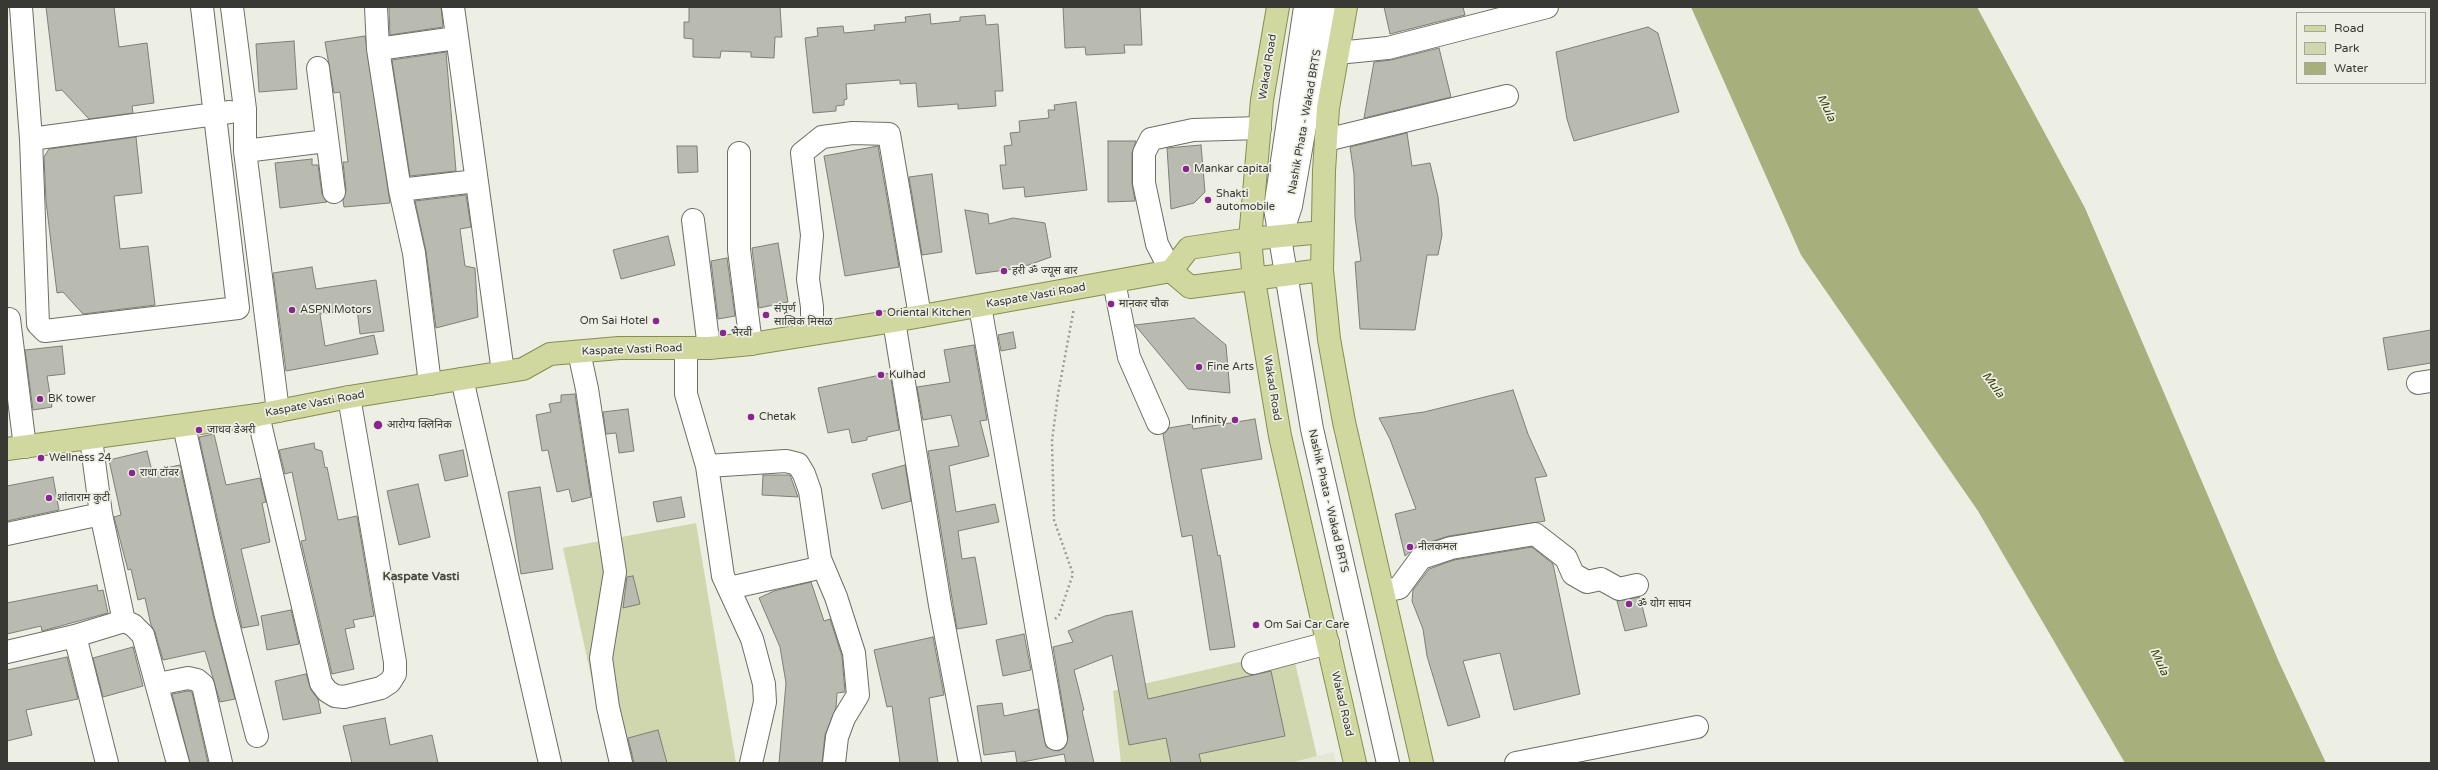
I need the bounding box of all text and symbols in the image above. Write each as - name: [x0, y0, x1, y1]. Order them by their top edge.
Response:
- legend: [2296, 12, 2426, 84]
- text: Road: [2334, 21, 2364, 35]
- street label: Wakad Road: [1256, 33, 1280, 101]
- text: Park: [2334, 41, 2360, 55]
- street label: Nashik Phata - Wakad BRTS: [1286, 49, 1324, 195]
- text: Water: [2334, 61, 2368, 75]
- water label: Mula: [1813, 92, 1839, 124]
- place label: Mankar capital: [1194, 162, 1271, 176]
- marker: Mankar capital: [1181, 164, 1191, 174]
- place label: Shakti automobile: [1216, 187, 1275, 213]
- marker: Shakti automobile: [1203, 195, 1213, 205]
- place label: हरी ॐ ज्यूस बार: [1012, 264, 1078, 278]
- marker: हरी ॐ ज्यूस बार: [999, 266, 1009, 276]
- street label: Kaspate Vasti Road: [985, 281, 1087, 311]
- place label: मानकर चौक: [1119, 297, 1169, 311]
- marker: मानकर चौक: [1106, 299, 1116, 309]
- place label: संपूर्ण सात्विक मिसळ: [774, 302, 833, 328]
- place label: ASPN Motors: [300, 303, 371, 317]
- marker: ASPN Motors: [287, 305, 297, 315]
- place label: Oriental Kitchen: [887, 306, 971, 320]
- marker: Oriental Kitchen: [874, 308, 884, 318]
- marker: संपूर्ण सात्विक मिसळ: [761, 310, 771, 320]
- place label: Om Sai Hotel: [580, 314, 648, 328]
- marker: Om Sai Hotel: [651, 316, 661, 326]
- place label: भैरवी: [731, 326, 752, 340]
- marker: भैरवी: [718, 328, 728, 338]
- street label: Kaspate Vasti Road: [581, 342, 683, 358]
- street label: Wakad Road: [1260, 354, 1284, 422]
- place label: Fine Arts: [1207, 360, 1254, 374]
- marker: Fine Arts: [1194, 362, 1204, 372]
- place label: Kulhad: [889, 368, 926, 382]
- water label: Mula: [1979, 369, 2007, 401]
- marker: Kulhad: [876, 370, 886, 380]
- street label: Kaspate Vasti Road: [264, 388, 366, 420]
- place label: BK tower: [48, 392, 96, 406]
- marker: BK tower: [35, 394, 45, 404]
- place label: Chetak: [759, 410, 796, 424]
- marker: Chetak: [746, 412, 756, 422]
- place label: Infinity: [1191, 413, 1227, 427]
- marker: Infinity: [1230, 415, 1240, 425]
- place label: आरोग्य क्लिनिक: [387, 418, 452, 432]
- marker: आरोग्य क्लिनिक: [372, 419, 384, 431]
- place label: जाधव डेअरी: [207, 423, 255, 437]
- marker: जाधव डेअरी: [194, 425, 204, 435]
- street label: Nashik Phata - Wakad BRTS: [1305, 428, 1351, 574]
- place label: Wellness 24: [49, 451, 111, 465]
- marker: Wellness 24: [36, 453, 46, 463]
- place label: राधा टॉवर: [140, 466, 179, 480]
- marker: राधा टॉवर: [127, 468, 137, 478]
- place label: शांताराम कुटी: [57, 491, 110, 505]
- marker: शांताराम कुटी: [44, 493, 54, 503]
- place label: नीलकमल: [1418, 540, 1457, 554]
- marker: नीलकमल: [1405, 542, 1415, 552]
- district label: Kaspate Vasti: [383, 570, 459, 584]
- place label: ॐ योग साघन: [1637, 597, 1691, 611]
- marker: ॐ योग साघन: [1624, 599, 1634, 609]
- place label: Om Sai Car Care: [1264, 618, 1349, 632]
- marker: Om Sai Car Care: [1251, 620, 1261, 630]
- water label: Mula: [2146, 646, 2172, 678]
- street label: Wakad Road: [1328, 670, 1356, 738]

